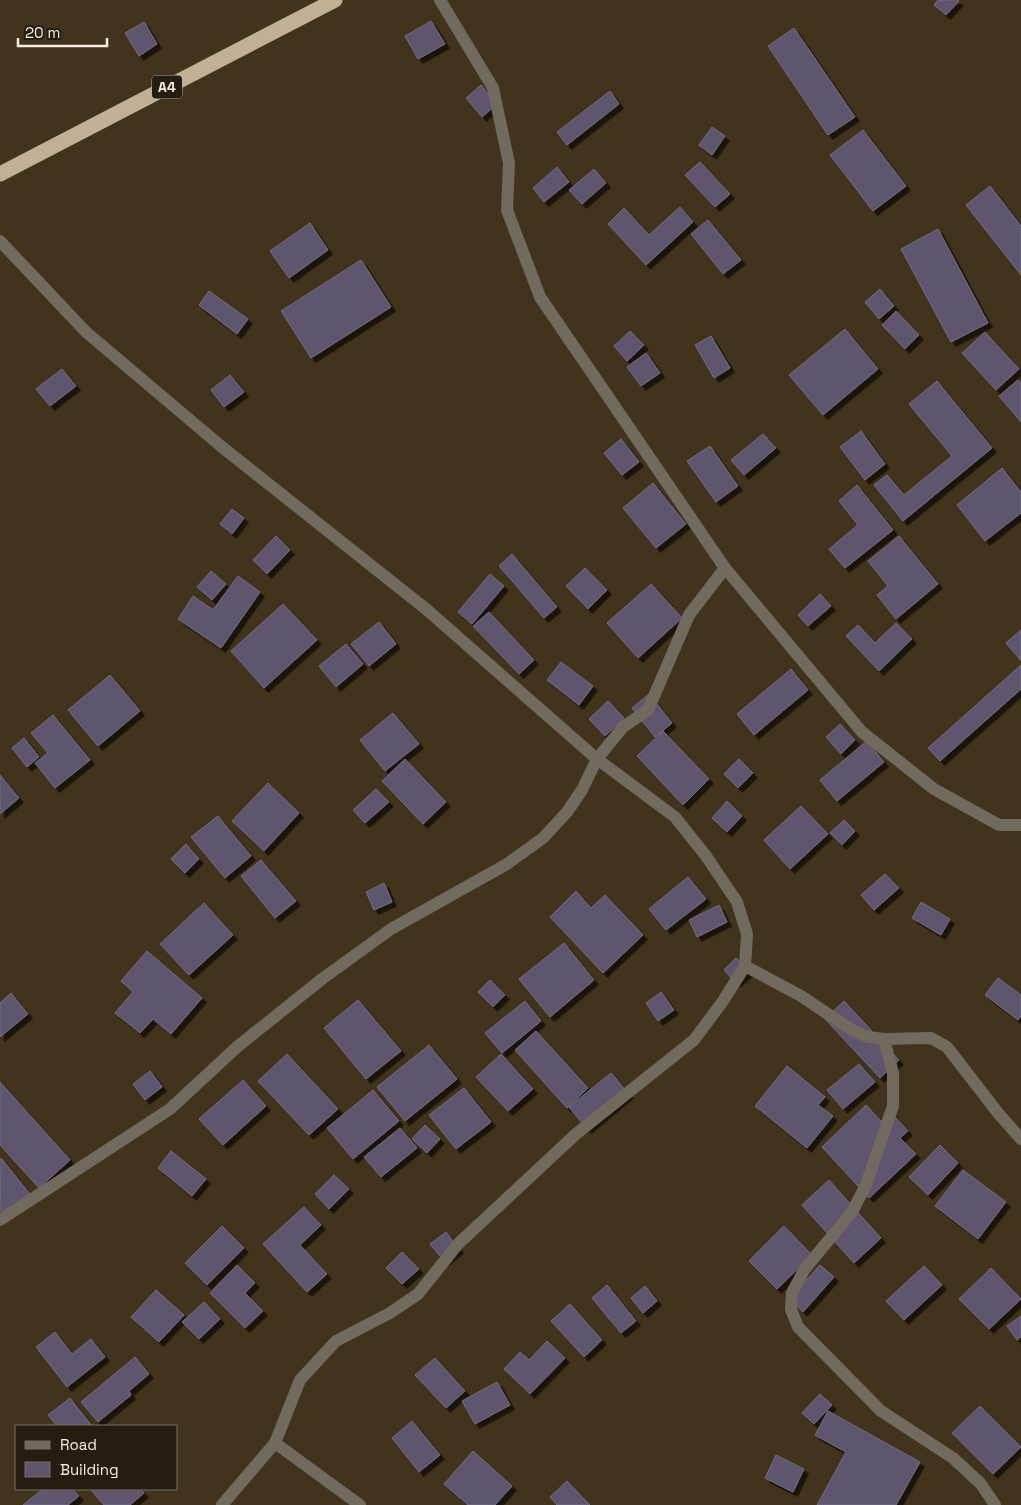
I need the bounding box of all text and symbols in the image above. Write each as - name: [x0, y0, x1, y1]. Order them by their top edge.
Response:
- scale bar: [18, 15, 106, 47]
- text: 20 m: [25, 23, 60, 42]
- road number: A4: [152, 75, 182, 98]
- legend: [15, 1425, 178, 1490]
- text: Road: [60, 1435, 97, 1454]
- text: Building: [60, 1460, 119, 1479]

